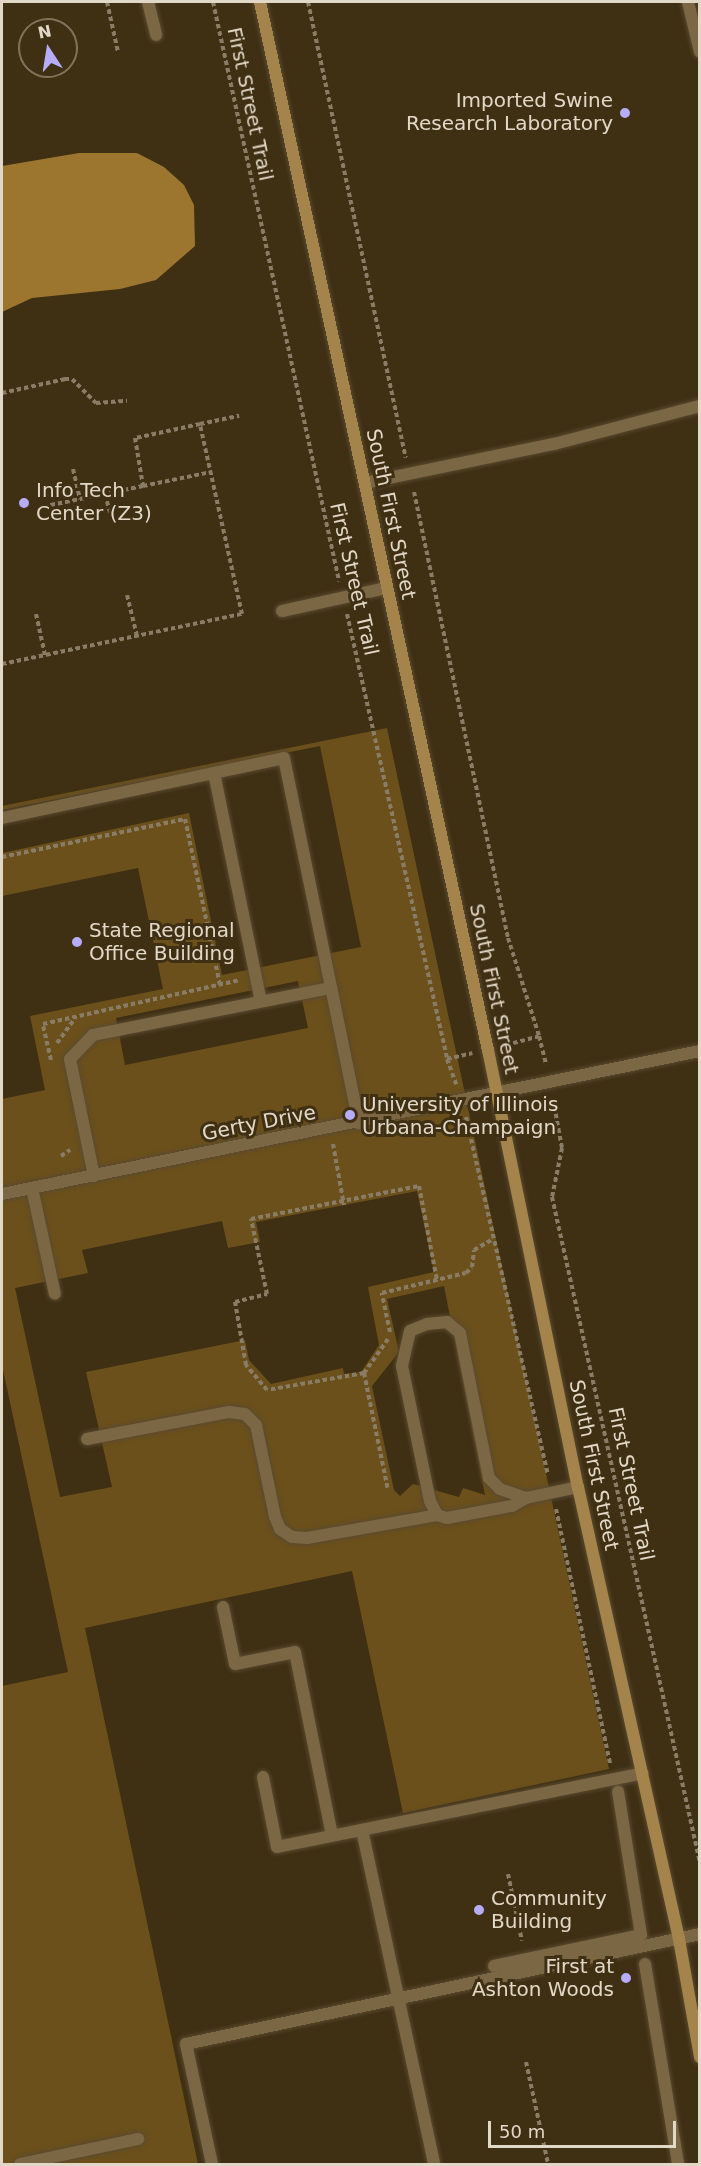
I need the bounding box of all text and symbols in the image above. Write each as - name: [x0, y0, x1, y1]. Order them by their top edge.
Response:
- north arrow: [18, 18, 78, 78]
- text: N: [36, 21, 53, 43]
- street label: First Street Trail: [222, 25, 278, 183]
- place label: Imported Swine Research Laboratory: [406, 89, 613, 136]
- marker: Imported Swine Research Laboratory: [618, 106, 632, 120]
- street label: South First Street: [361, 427, 421, 601]
- place label: Info Tech Center (Z3): [36, 479, 152, 526]
- marker: Info Tech Center (Z3): [17, 496, 31, 510]
- street label: First Street Trail: [325, 500, 383, 658]
- street label: South First Street: [464, 902, 524, 1076]
- place label: State Regional Office Building: [89, 918, 235, 965]
- marker: State Regional Office Building: [70, 935, 84, 949]
- place label: University of Illinois Urbana-Champaign: [362, 1092, 558, 1139]
- street label: Gerty Drive: [200, 1100, 318, 1146]
- marker: University of Illinois Urbana-Champaign: [343, 1108, 357, 1122]
- street label: South First Street: [564, 1378, 624, 1552]
- street label: First Street Trail: [603, 1405, 659, 1563]
- place label: Community Building: [491, 1886, 607, 1933]
- marker: Community Building: [472, 1903, 486, 1917]
- place label: First at Ashton Woods: [472, 1954, 614, 2001]
- marker: First at Ashton Woods: [619, 1971, 633, 1985]
- scale bar: [491, 2109, 678, 2147]
- text: 50 m: [499, 2121, 545, 2142]

